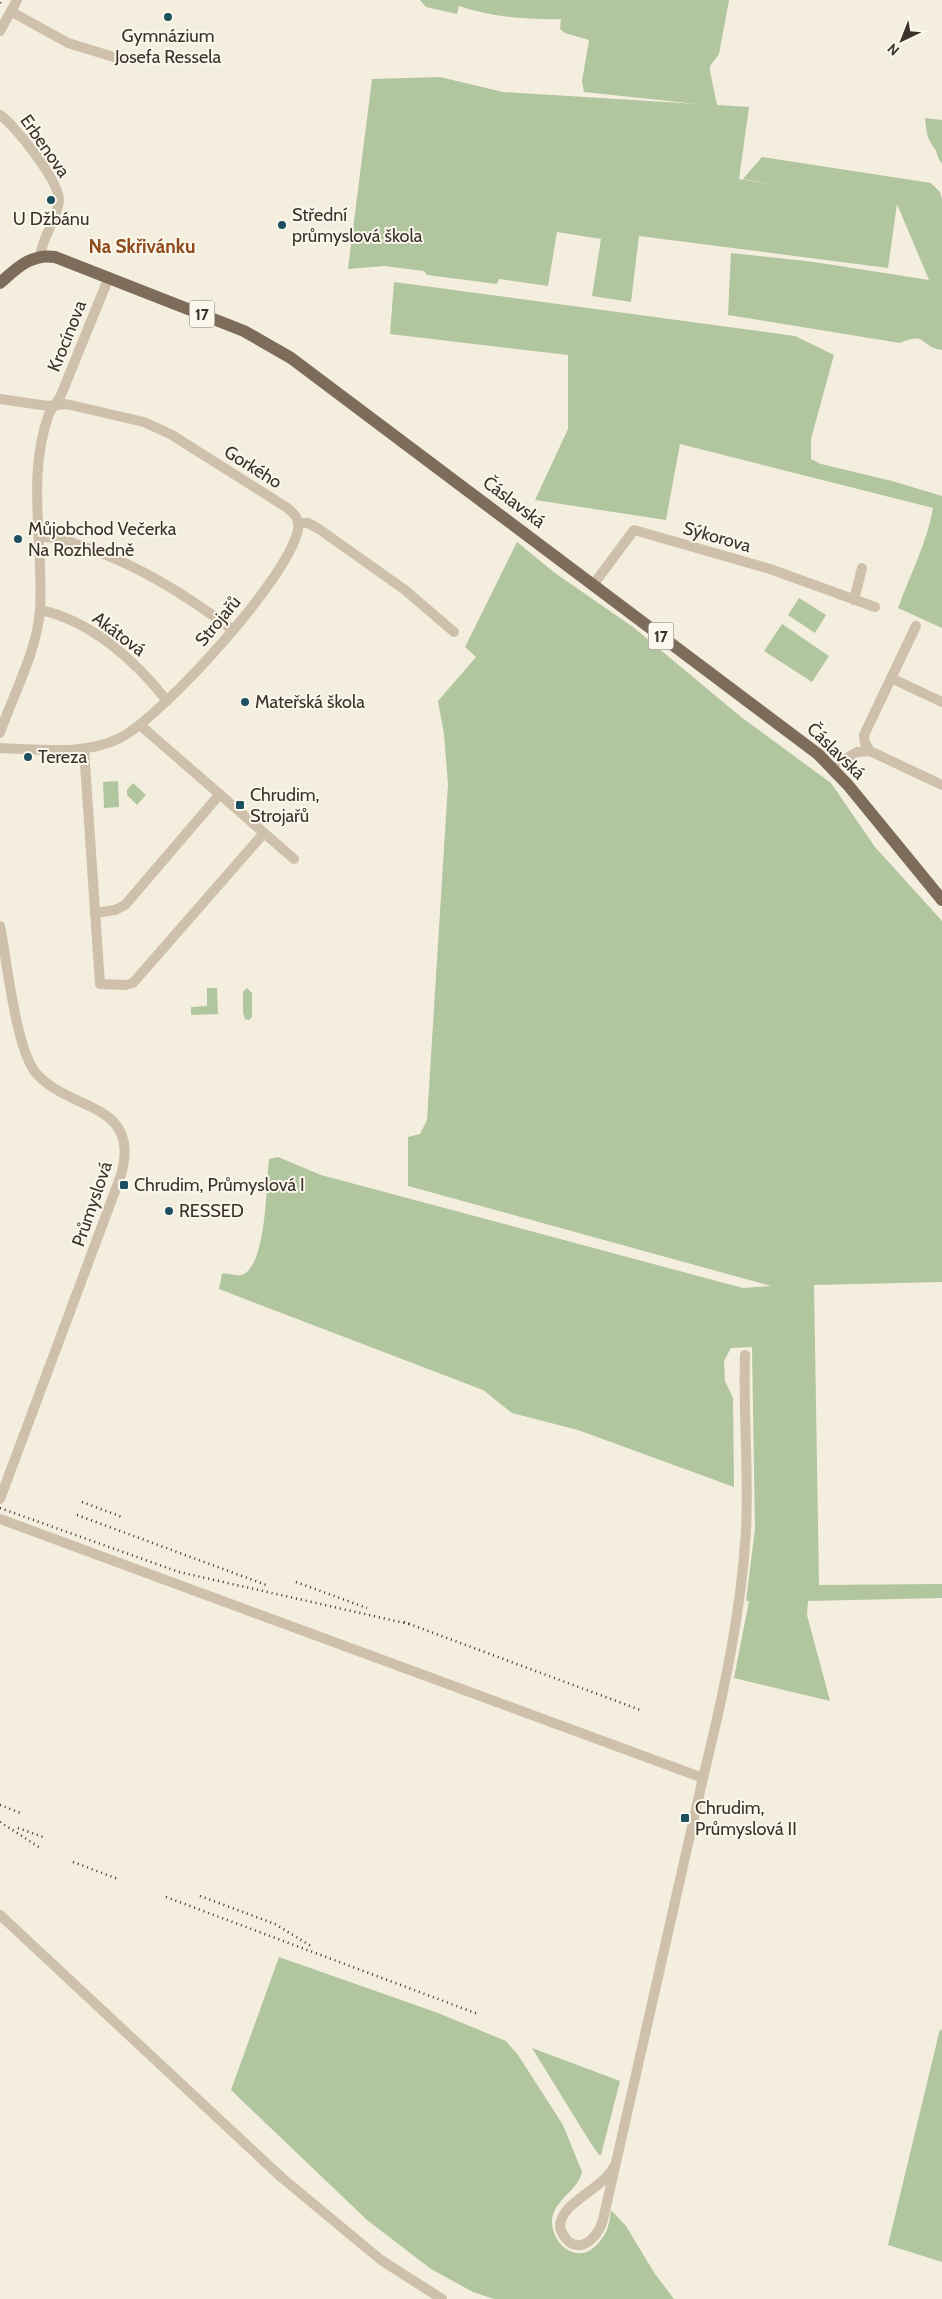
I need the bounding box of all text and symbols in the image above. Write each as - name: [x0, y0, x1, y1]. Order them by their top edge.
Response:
- marker: Gymnázium Josefa Ressela: [162, 11, 174, 23]
- north arrow: [877, 15, 927, 65]
- place label: Gymnázium Josefa Ressela: [114, 25, 221, 68]
- text: N: [883, 40, 903, 59]
- street label: Erbenova: [15, 110, 75, 182]
- marker: U Džbánu: [45, 194, 57, 206]
- place label: Střední průmyslová škola: [292, 204, 423, 247]
- place label: U Džbánu: [13, 208, 89, 230]
- marker: Střední průmyslová škola: [276, 219, 288, 231]
- district label: Na Skřivánku: [89, 235, 195, 258]
- street label: Krocínova: [43, 297, 91, 375]
- road number: 17: [190, 300, 214, 328]
- street label: Gorkého: [220, 441, 286, 493]
- street label: Čáslavská: [478, 471, 550, 533]
- street label: Sýkorova: [681, 517, 754, 557]
- place label: Můjobchod Večerka Na Rozhledně: [28, 518, 177, 561]
- marker: Můjobchod Večerka Na Rozhledně: [12, 533, 24, 545]
- street label: Strojařů: [191, 591, 245, 651]
- street label: Akátová: [88, 607, 150, 661]
- road number: 17: [648, 622, 674, 650]
- place label: Mateřská škola: [255, 691, 365, 713]
- marker: Mateřská škola: [239, 696, 251, 708]
- street label: Čáslavská: [802, 718, 870, 784]
- place label: Tereza: [38, 746, 88, 768]
- marker: Tereza: [22, 751, 34, 763]
- place label: Chrudim, Strojařů: [250, 784, 319, 827]
- marker: Chrudim, Strojařů: [234, 799, 246, 811]
- street label: Průmyslová: [67, 1158, 117, 1249]
- place label: Chrudim, Průmyslová I: [134, 1174, 305, 1196]
- marker: Chrudim, Průmyslová I: [118, 1179, 130, 1191]
- place label: RESSED: [179, 1200, 244, 1222]
- marker: RESSED: [163, 1205, 175, 1217]
- place label: Chrudim, Průmyslová II: [695, 1797, 797, 1840]
- marker: Chrudim, Průmyslová II: [679, 1812, 691, 1824]

